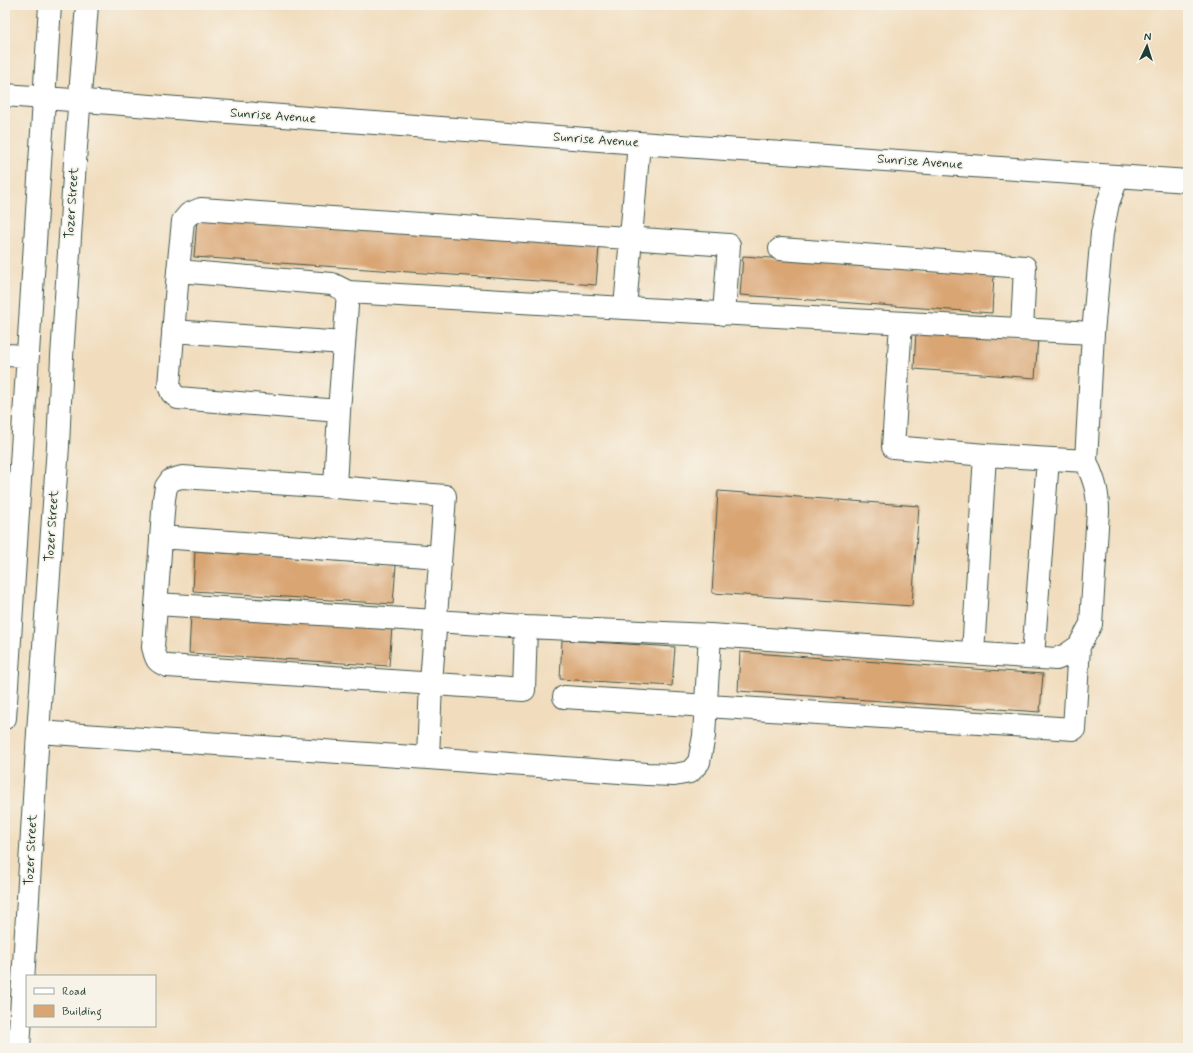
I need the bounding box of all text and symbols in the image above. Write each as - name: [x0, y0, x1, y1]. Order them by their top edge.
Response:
- north arrow: [1127, 26, 1167, 66]
- text: N: [1143, 30, 1152, 44]
- street label: Sunrise Avenue: [230, 105, 316, 127]
- street label: Sunrise Avenue: [553, 129, 639, 151]
- street label: Sunrise Avenue: [877, 151, 963, 173]
- street label: Tozer Street: [61, 166, 83, 239]
- street label: Tozer Street: [41, 489, 63, 562]
- street label: Tozer Street: [21, 814, 41, 886]
- legend: [26, 975, 156, 1027]
- text: Road: [62, 984, 86, 1000]
- text: Building: [62, 1004, 102, 1021]

